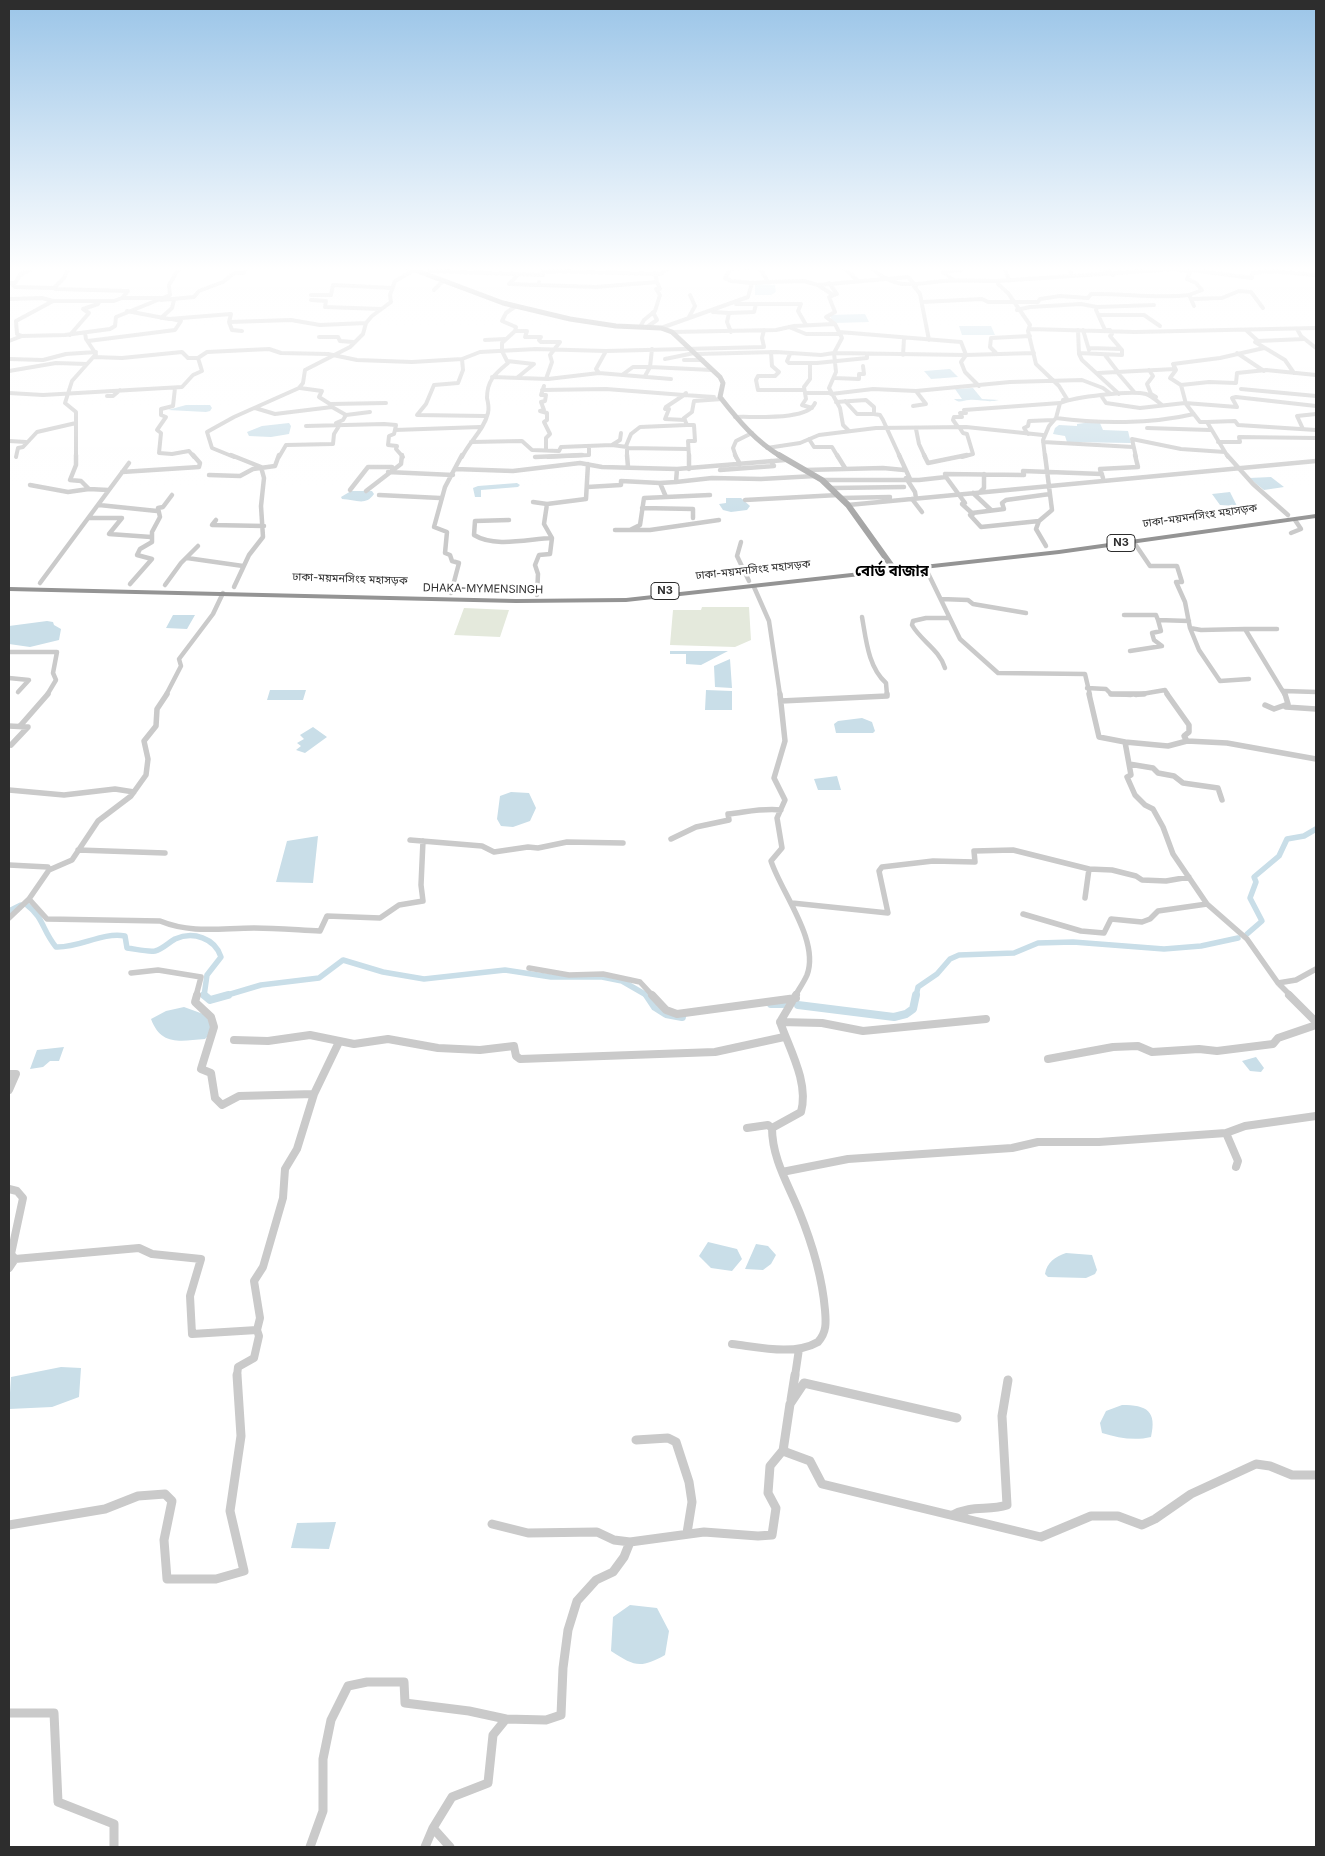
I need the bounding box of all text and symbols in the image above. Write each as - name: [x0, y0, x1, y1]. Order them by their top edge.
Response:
- street label: ঢাকা-ময়মনসিংহ মহাসড়ক: [1142, 501, 1258, 531]
- road number: N3: [1107, 534, 1135, 552]
- street label: ঢাকা-ময়মনসিংহ মহাসড়ক: [695, 557, 811, 583]
- district label: বোর্ড বাজার: [855, 562, 929, 580]
- street label: ঢাকা-ময়মনসিংহ মহাসড়ক: [292, 570, 408, 588]
- street label: DHAKA-MYMENSINGH: [423, 581, 543, 597]
- road number: N3: [651, 582, 679, 600]

